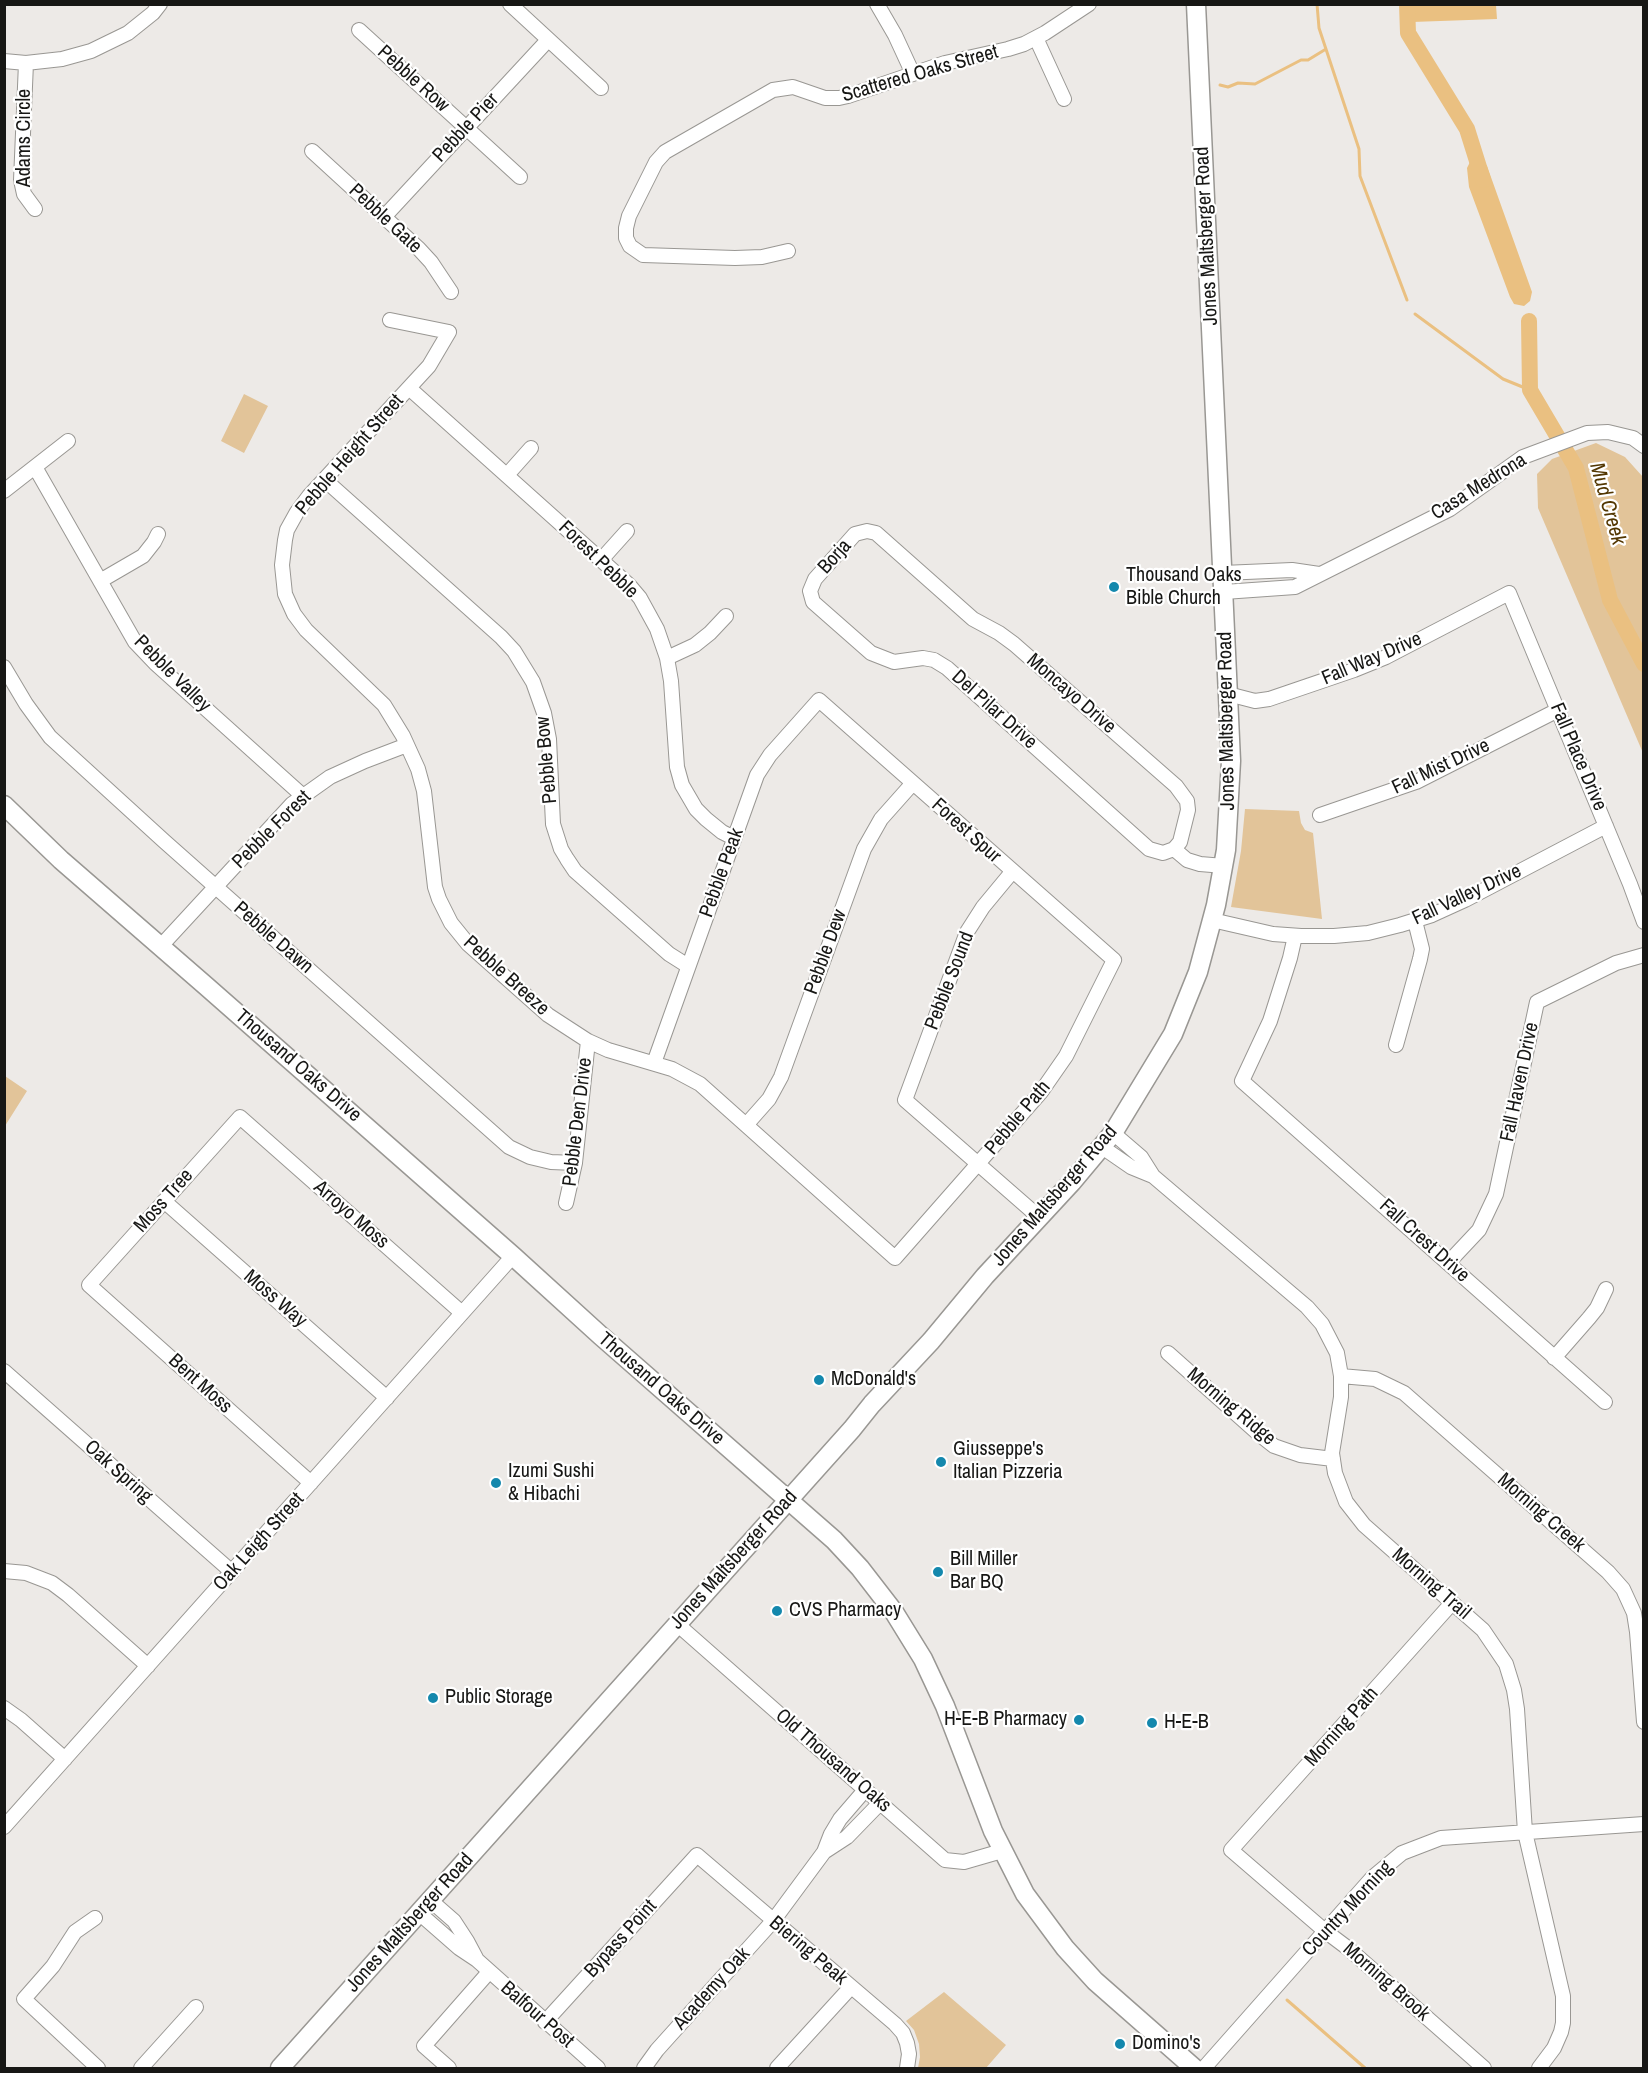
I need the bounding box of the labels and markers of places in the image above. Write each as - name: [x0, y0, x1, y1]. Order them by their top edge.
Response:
- place label: Thousand Oaks Bible Church: [1126, 564, 1242, 611]
- marker: Thousand Oaks Bible Church: [1107, 580, 1121, 594]
- place label: McDonald's: [831, 1368, 916, 1392]
- marker: McDonald's: [812, 1373, 826, 1387]
- place label: Giusseppe's Italian Pizzeria: [953, 1438, 1062, 1485]
- marker: Giusseppe's Italian Pizzeria: [934, 1455, 948, 1469]
- place label: Izumi Sushi & Hibachi: [508, 1460, 595, 1507]
- marker: Izumi Sushi & Hibachi: [489, 1476, 503, 1490]
- place label: Bill Miller Bar BQ: [950, 1548, 1017, 1595]
- marker: Bill Miller Bar BQ: [931, 1565, 945, 1579]
- place label: CVS Pharmacy: [789, 1599, 901, 1623]
- marker: CVS Pharmacy: [770, 1604, 784, 1618]
- place label: Public Storage: [445, 1686, 553, 1710]
- marker: Public Storage: [426, 1691, 440, 1705]
- place label: H-E-B Pharmacy: [944, 1708, 1067, 1732]
- place label: H-E-B: [1164, 1711, 1209, 1735]
- marker: H-E-B Pharmacy: [1072, 1713, 1086, 1727]
- marker: H-E-B: [1145, 1716, 1159, 1730]
- place label: Domino's: [1132, 2032, 1201, 2056]
- marker: Domino's: [1113, 2037, 1127, 2051]

